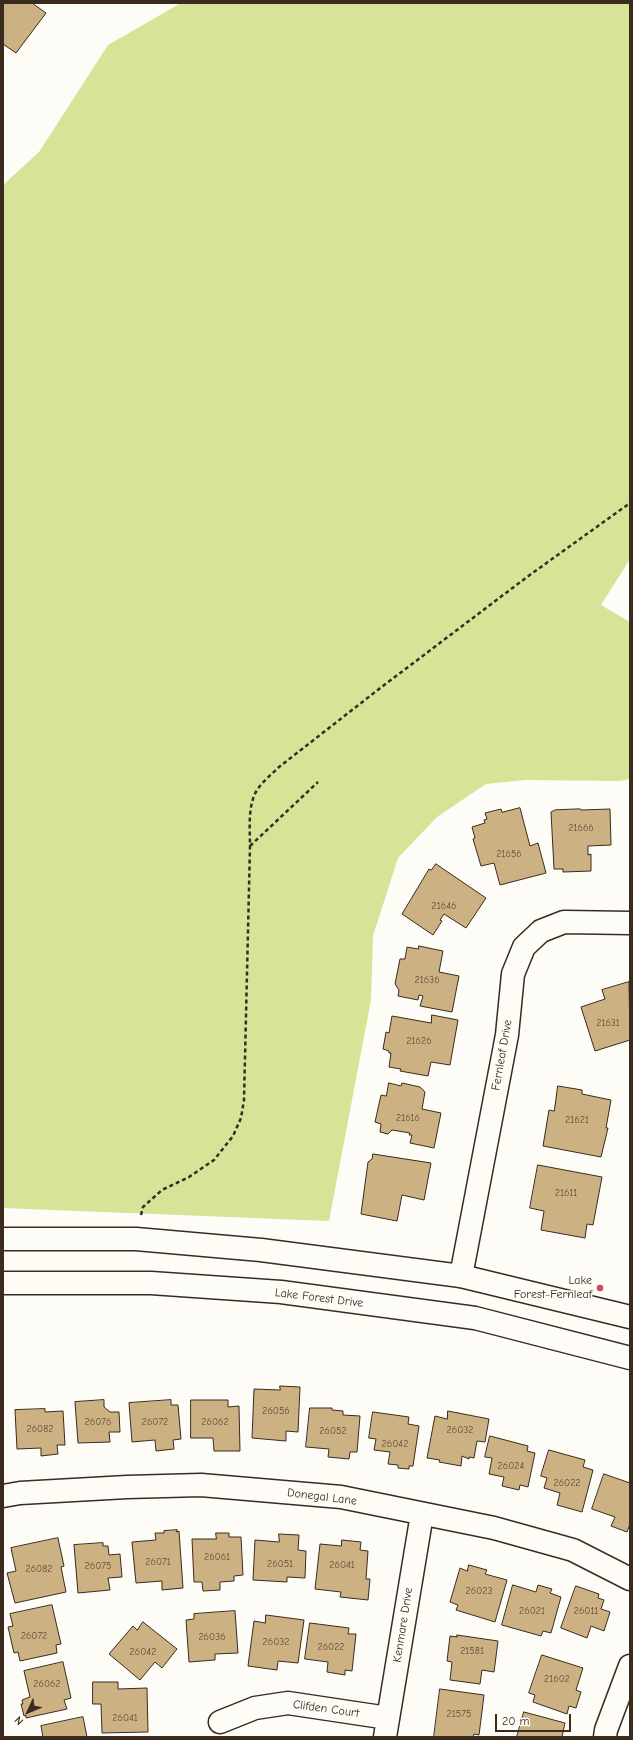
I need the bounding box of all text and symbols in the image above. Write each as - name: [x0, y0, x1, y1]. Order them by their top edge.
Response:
- house number: 21666: [568, 822, 594, 834]
- house number: 21656: [496, 848, 522, 860]
- house number: 21646: [432, 900, 456, 912]
- house number: 21636: [414, 974, 440, 986]
- house number: 21631: [596, 1017, 620, 1029]
- street label: Fernleaf Drive: [489, 1018, 515, 1092]
- house number: 21626: [406, 1035, 432, 1047]
- house number: 21616: [396, 1112, 420, 1124]
- house number: 21621: [565, 1114, 589, 1126]
- house number: 21611: [555, 1187, 577, 1199]
- place label: Lake Forest-Fernleaf: [514, 1274, 592, 1302]
- marker: Lake Forest-Fernleaf: [595, 1283, 605, 1293]
- street label: Lake Forest Drive: [274, 1285, 364, 1311]
- house number: 26056: [262, 1405, 290, 1417]
- house number: 26076: [85, 1416, 111, 1428]
- house number: 26072: [142, 1416, 168, 1428]
- house number: 26062: [201, 1416, 229, 1428]
- house number: 26082: [26, 1423, 54, 1435]
- house number: 26032: [446, 1424, 474, 1436]
- house number: 26052: [319, 1425, 347, 1437]
- house number: 26042: [382, 1438, 408, 1450]
- house number: 26024: [498, 1460, 524, 1472]
- house number: 26022: [553, 1477, 581, 1489]
- street label: Donegal Lane: [286, 1486, 358, 1508]
- house number: 26061: [204, 1551, 230, 1563]
- house number: 26071: [145, 1556, 171, 1568]
- house number: 26051: [267, 1558, 293, 1570]
- house number: 26041: [329, 1559, 355, 1571]
- house number: 26075: [85, 1560, 111, 1572]
- house number: 26082: [25, 1563, 53, 1575]
- house number: 26023: [465, 1585, 493, 1597]
- street label: Kenmare Drive: [390, 1586, 416, 1664]
- house number: 26021: [519, 1605, 545, 1617]
- house number: 26011: [574, 1605, 598, 1617]
- house number: 26072: [21, 1630, 47, 1642]
- house number: 26036: [198, 1631, 226, 1643]
- house number: 26032: [262, 1636, 290, 1648]
- house number: 26022: [317, 1641, 345, 1653]
- house number: 21581: [460, 1645, 484, 1657]
- house number: 26042: [130, 1646, 156, 1658]
- house number: 21602: [544, 1673, 570, 1685]
- house number: 26062: [33, 1678, 61, 1690]
- north arrow: [8, 1692, 48, 1732]
- street label: Clifden Court: [292, 1697, 360, 1721]
- scale bar: [497, 1706, 573, 1732]
- house number: 21575: [447, 1708, 471, 1720]
- house number: 26041: [112, 1712, 138, 1724]
- text: N: [12, 1714, 26, 1728]
- text: 20 m: [502, 1714, 530, 1728]

